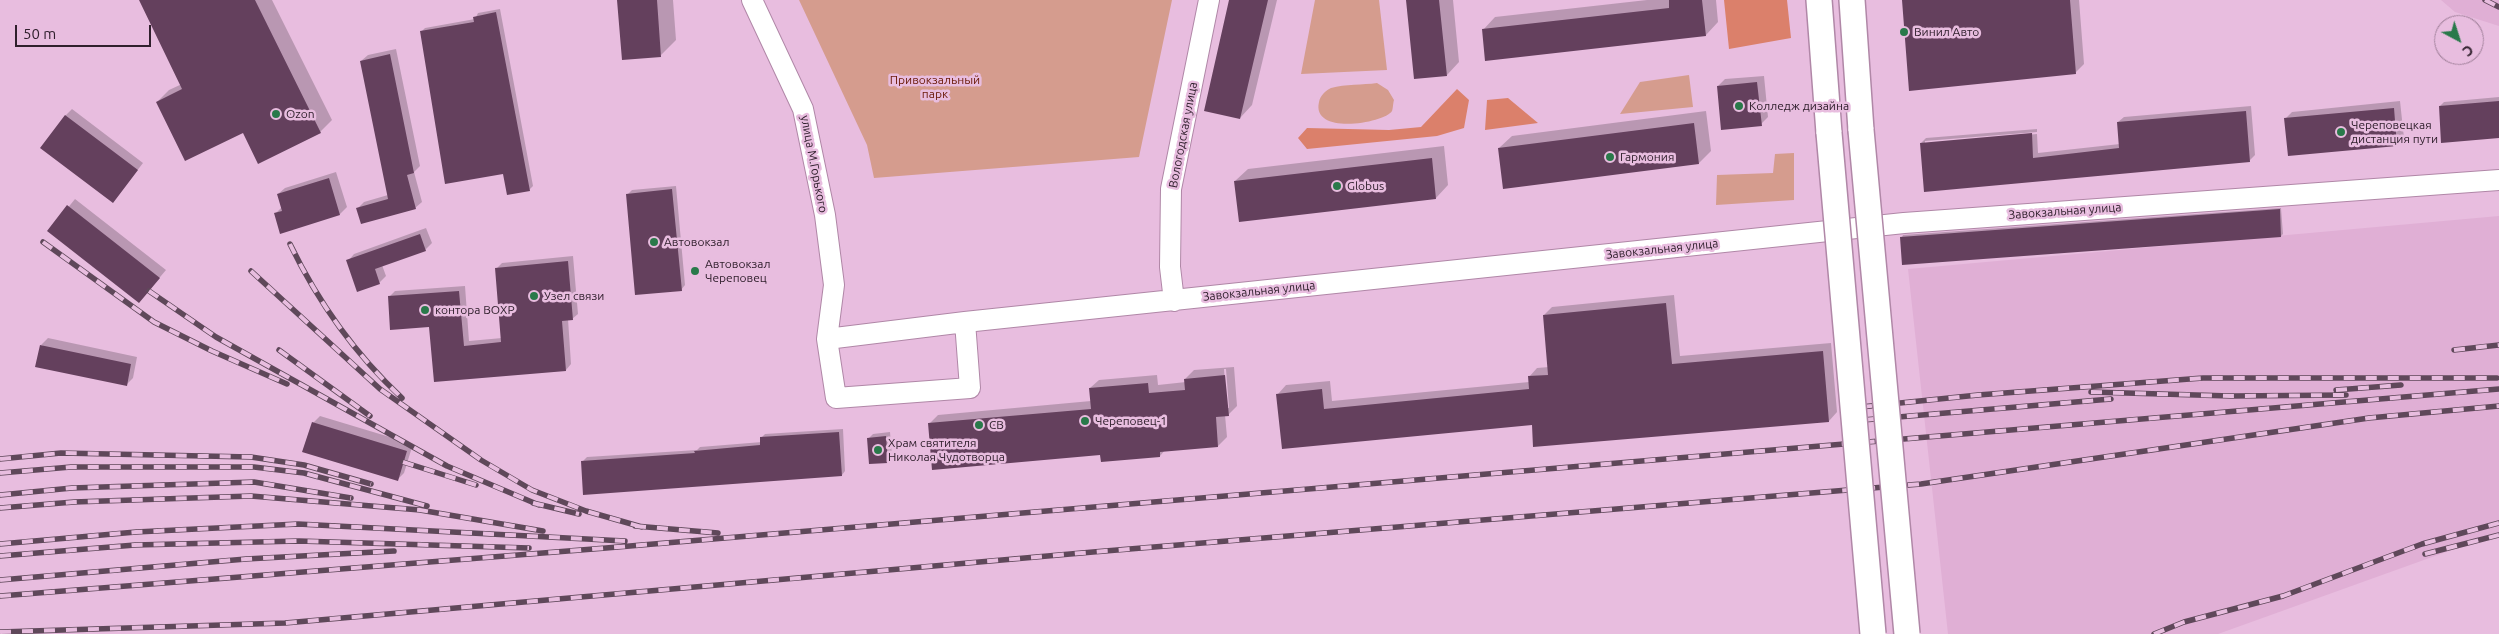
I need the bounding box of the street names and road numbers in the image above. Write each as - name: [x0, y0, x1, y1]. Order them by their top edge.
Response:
- street label: Вологодская улица: [1166, 81, 1200, 189]
- street label: улица М.Горького: [797, 114, 831, 214]
- street label: Завокзальная улица: [2008, 200, 2122, 222]
- street label: Завокзальная улица: [1605, 236, 1719, 262]
- street label: Завокзальная улица: [1202, 278, 1316, 304]

